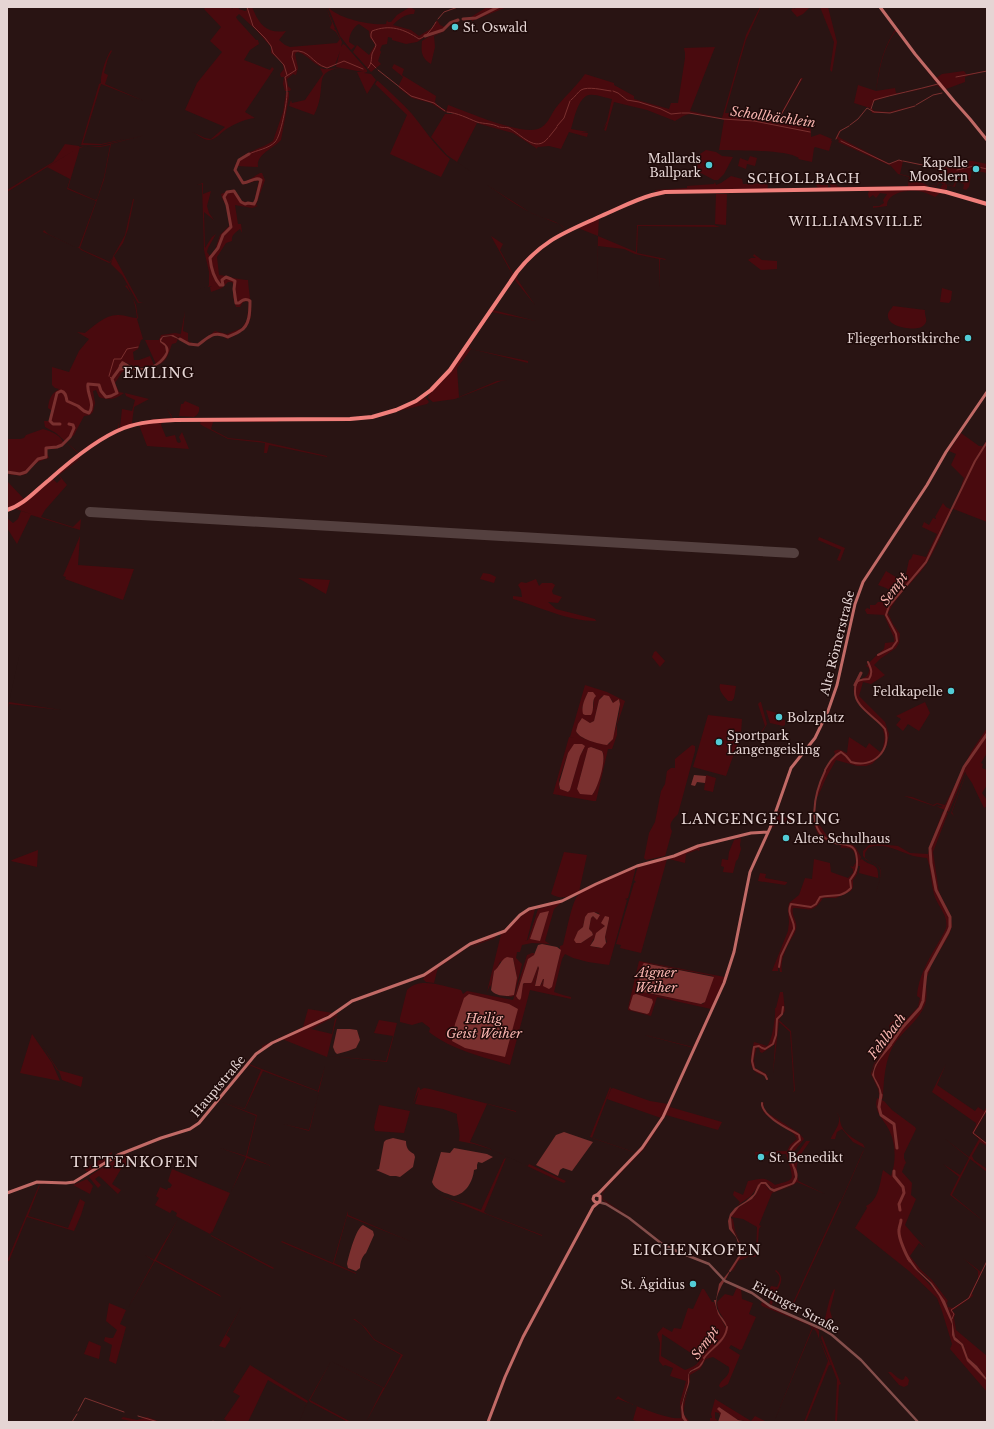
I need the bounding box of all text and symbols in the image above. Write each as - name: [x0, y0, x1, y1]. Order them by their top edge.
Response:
- place label: St. Oswald: [463, 20, 527, 35]
- marker: St. Oswald: [450, 22, 460, 32]
- water label: Schollbächlein: [729, 103, 817, 131]
- place label: Mallards Ballpark: [648, 151, 702, 180]
- place label: Kapelle Mooslern: [909, 155, 968, 184]
- marker: Mallards Ballpark: [704, 160, 714, 170]
- marker: Kapelle Mooslern: [971, 164, 981, 174]
- district label: SCHOLLBACH: [747, 170, 861, 187]
- district label: WILLIAMSVILLE: [788, 213, 923, 230]
- place label: Fliegerhorstkirche: [847, 331, 960, 346]
- marker: Fliegerhorstkirche: [963, 333, 973, 343]
- district label: EMLING: [123, 364, 195, 382]
- water label: Sempt: [876, 569, 912, 609]
- street label: Alte Römerstraße: [816, 589, 857, 698]
- place label: Feldkapelle: [873, 684, 943, 699]
- marker: Feldkapelle: [946, 686, 956, 696]
- place label: Bolzplatz: [787, 710, 845, 725]
- marker: Bolzplatz: [774, 712, 784, 722]
- place label: Sportpark Langengeisling: [727, 728, 821, 757]
- marker: Sportpark Langengeisling: [714, 737, 724, 747]
- district label: LANGENGEISLING: [681, 810, 841, 828]
- place label: Altes Schulhaus: [793, 831, 890, 846]
- marker: Altes Schulhaus: [781, 833, 791, 843]
- water label: Aigner Weiher: [634, 964, 678, 996]
- water label: Heilig Geist Weiher: [446, 1010, 523, 1042]
- water label: Fehlbach: [864, 1010, 910, 1063]
- street label: Hauptstraße: [188, 1052, 248, 1120]
- place label: St. Benedikt: [769, 1150, 844, 1165]
- marker: St. Benedikt: [756, 1152, 766, 1162]
- district label: TITTENKOFEN: [71, 1153, 199, 1171]
- district label: EICHENKOFEN: [632, 1241, 762, 1259]
- place label: St. Ägidius: [620, 1276, 685, 1292]
- street label: Eittinger Straße: [750, 1278, 842, 1336]
- marker: St. Ägidius: [688, 1279, 698, 1289]
- water label: Sempt: [687, 1323, 723, 1363]

